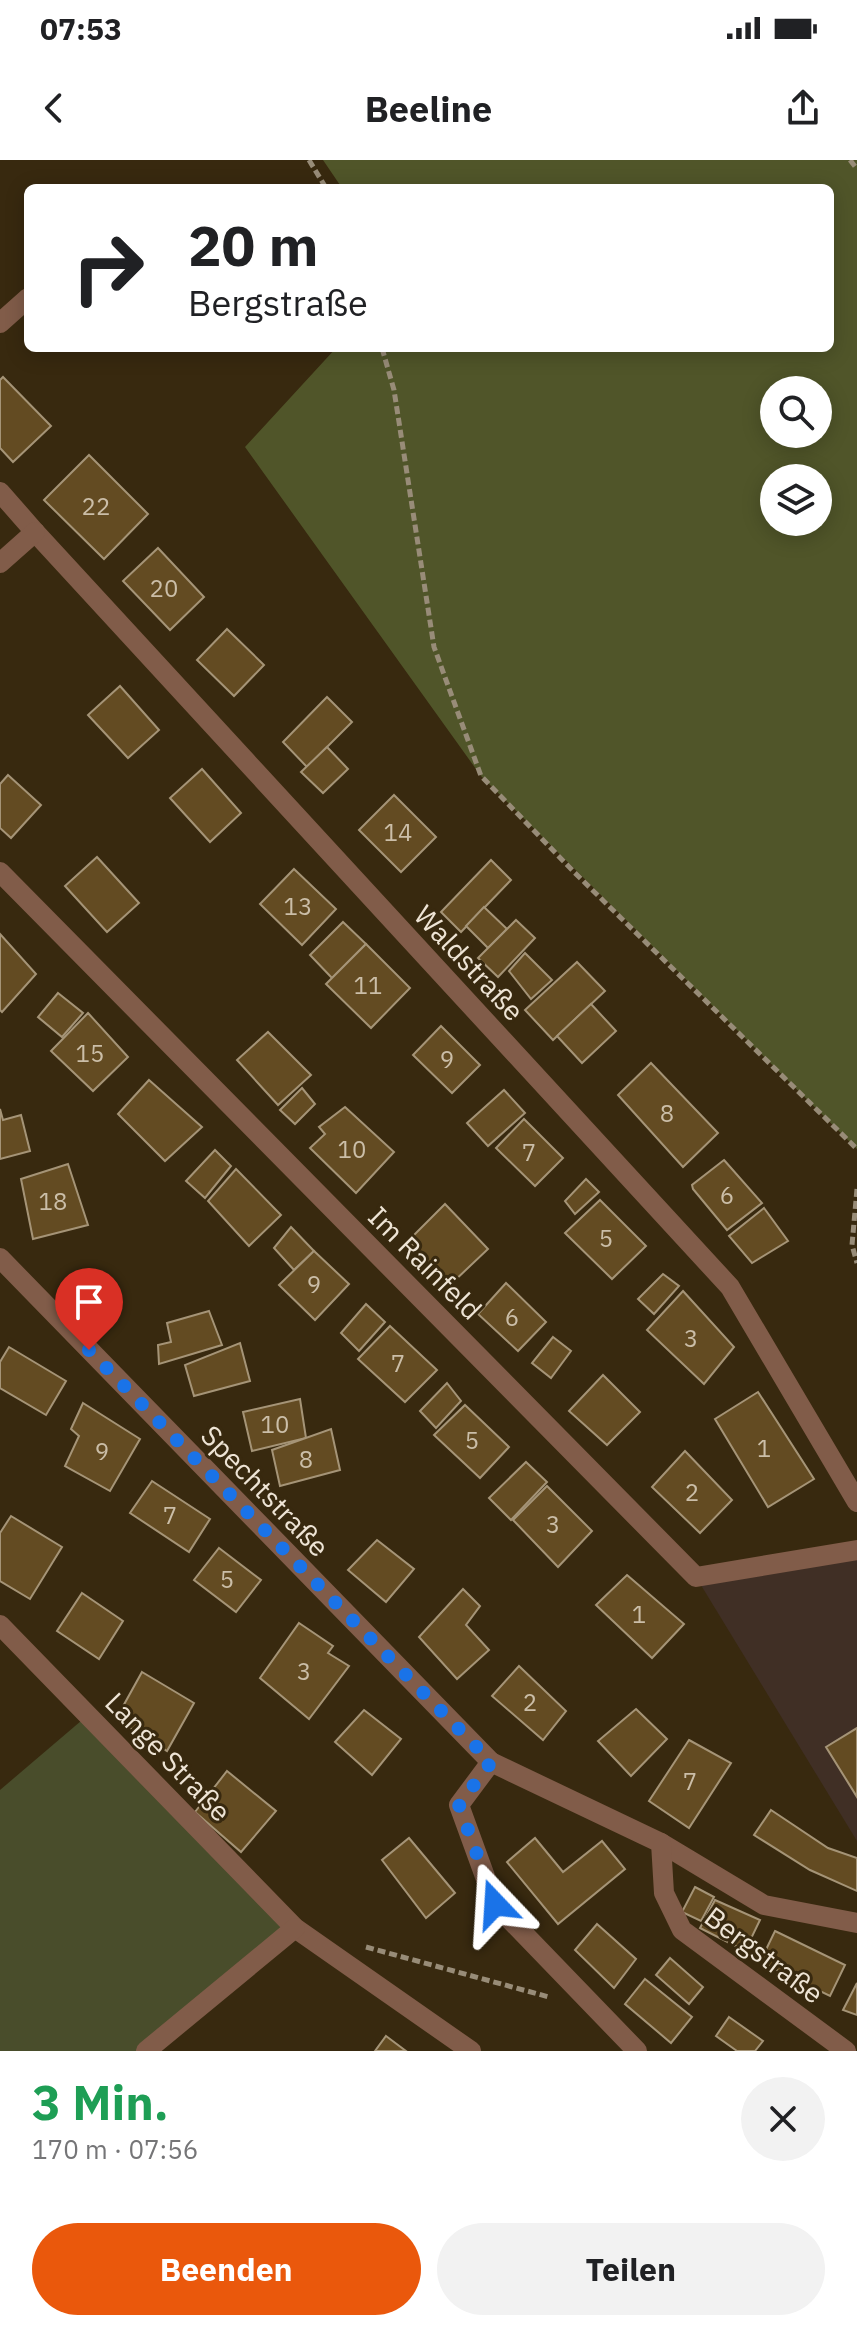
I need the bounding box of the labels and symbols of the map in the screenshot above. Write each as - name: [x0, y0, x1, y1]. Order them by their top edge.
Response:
- house number: 22: [82, 490, 110, 522]
- house number: 20: [150, 572, 178, 604]
- house number: 14: [384, 816, 412, 848]
- house number: 13: [284, 890, 312, 922]
- street label: Waldstraße: [406, 897, 532, 1028]
- house number: 11: [354, 969, 382, 1001]
- house number: 15: [76, 1037, 104, 1069]
- house number: 9: [440, 1043, 454, 1075]
- house number: 8: [660, 1097, 674, 1129]
- house number: 10: [338, 1133, 366, 1165]
- house number: 7: [522, 1136, 536, 1168]
- house number: 6: [720, 1179, 734, 1211]
- house number: 18: [39, 1185, 67, 1217]
- street label: Im Rainfeld: [361, 1198, 490, 1327]
- house number: 5: [599, 1222, 613, 1254]
- pin: [55, 1268, 123, 1350]
- house number: 9: [307, 1268, 321, 1300]
- house number: 6: [505, 1301, 519, 1333]
- house number: 3: [684, 1322, 698, 1354]
- house number: 7: [391, 1347, 405, 1379]
- house number: 10: [261, 1408, 289, 1440]
- street label: Spechtstraße: [193, 1417, 337, 1564]
- house number: 5: [465, 1424, 479, 1456]
- house number: 1: [757, 1432, 771, 1464]
- house number: 9: [95, 1435, 109, 1467]
- house number: 8: [299, 1443, 313, 1475]
- house number: 2: [685, 1476, 699, 1508]
- house number: 7: [163, 1499, 177, 1531]
- house number: 3: [546, 1508, 560, 1540]
- house number: 5: [220, 1563, 234, 1595]
- house number: 1: [632, 1598, 646, 1630]
- house number: 3: [297, 1655, 311, 1687]
- street label: Lange Straße: [97, 1684, 239, 1829]
- house number: 2: [523, 1686, 537, 1718]
- house number: 7: [683, 1765, 697, 1797]
- position arrow: [453, 1862, 537, 1946]
- street label: Bergstraße: [697, 1898, 831, 2011]

